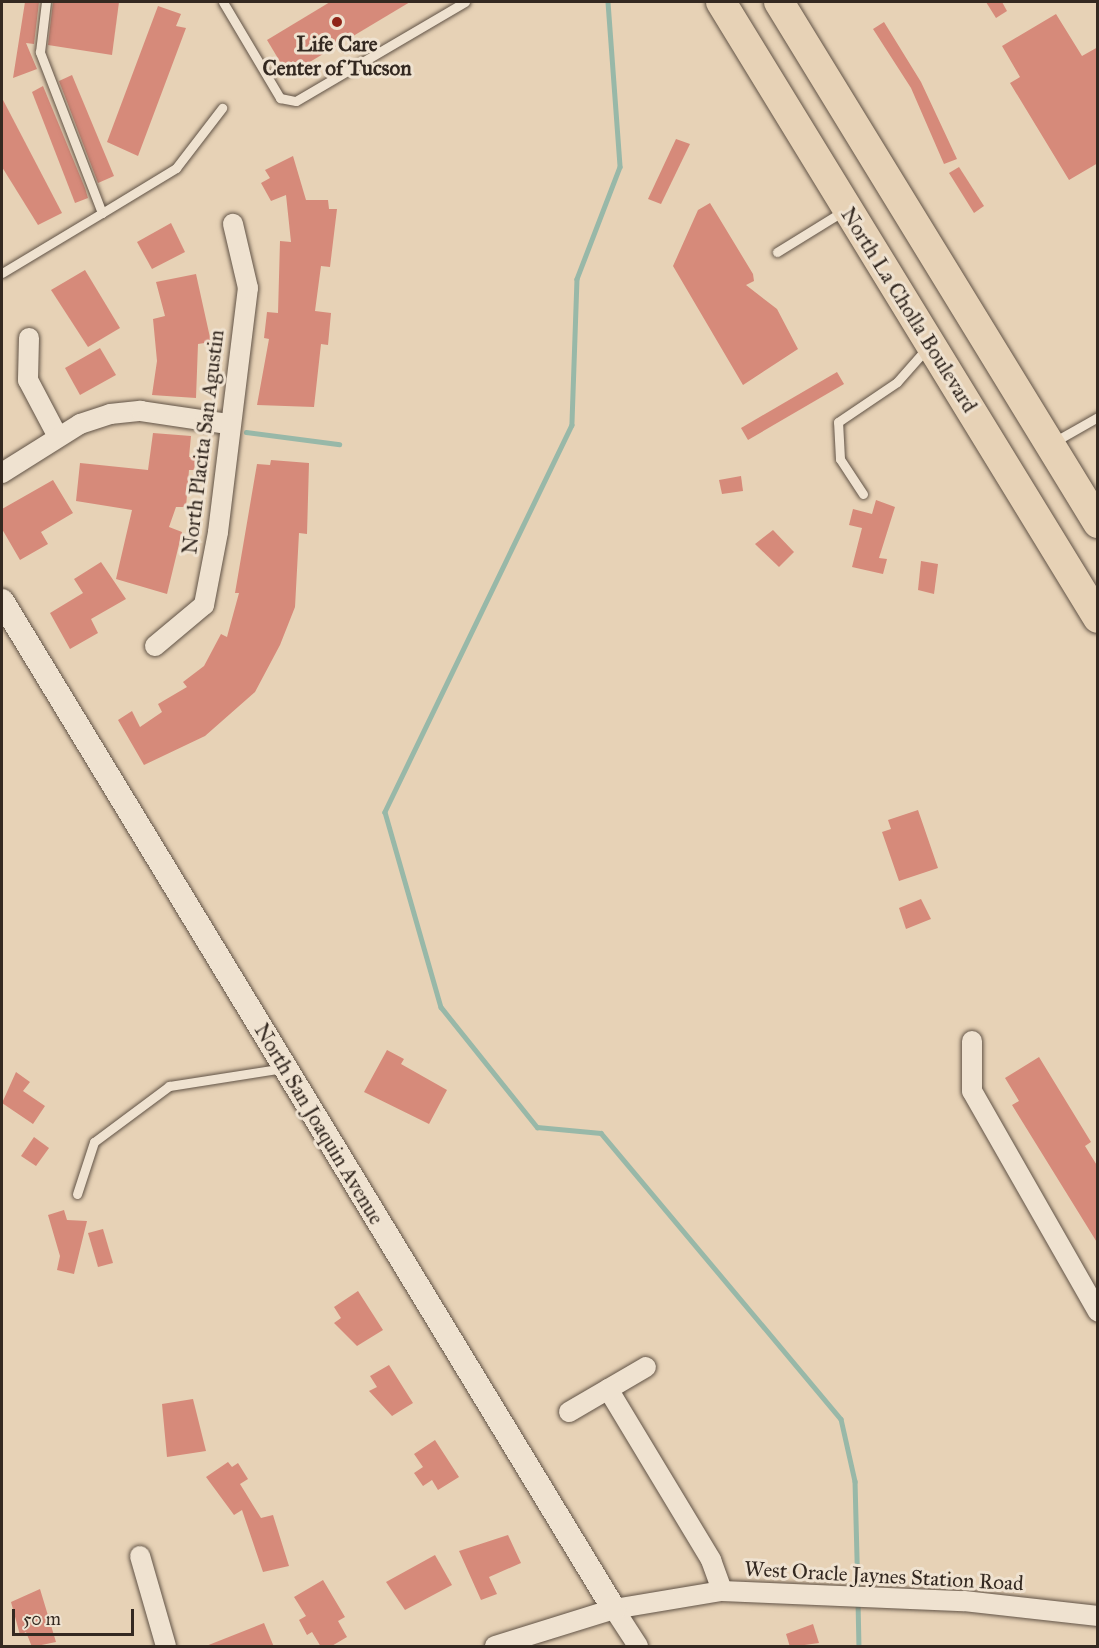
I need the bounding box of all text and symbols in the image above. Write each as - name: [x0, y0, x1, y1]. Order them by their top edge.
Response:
- marker: Life Care Center of Tucson: [330, 15, 344, 29]
- place label: Life Care Center of Tucson: [262, 31, 412, 81]
- street label: North La Cholla Boulevard: [835, 203, 983, 417]
- street label: North Placita San Agustin: [177, 328, 229, 556]
- street label: North San Joaquin Avenue: [249, 1019, 389, 1229]
- street label: West Oracle Jaynes Station Road: [744, 1556, 1024, 1596]
- scale bar: [15, 1597, 136, 1635]
- text: 50 m: [23, 1608, 61, 1630]

